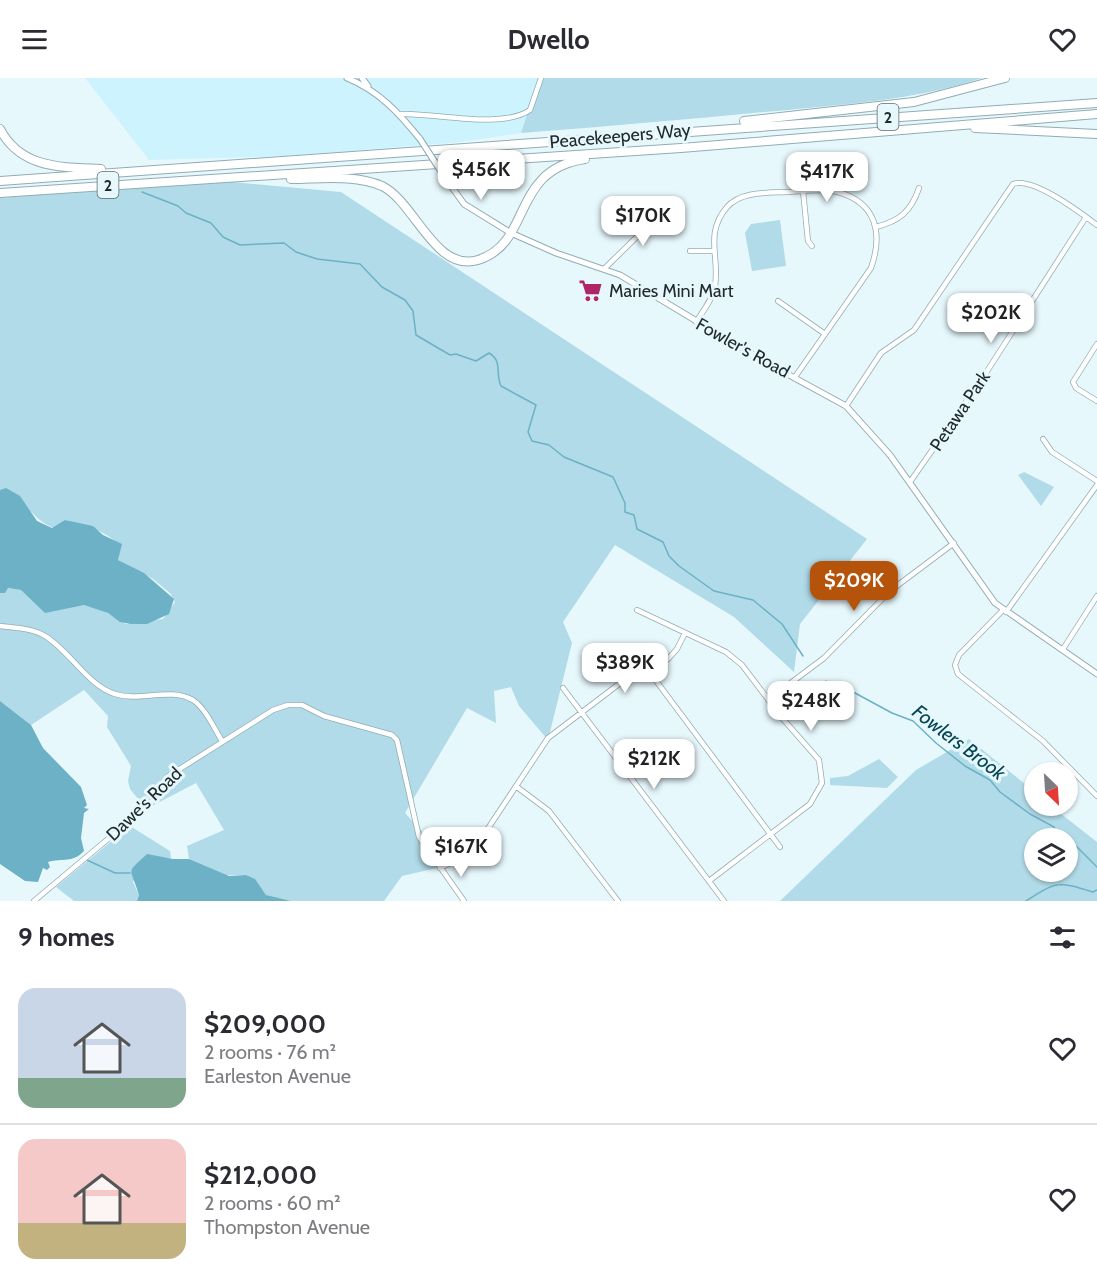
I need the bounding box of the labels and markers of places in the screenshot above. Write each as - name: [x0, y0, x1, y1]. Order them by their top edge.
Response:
- pin: $456K: [439, 150, 523, 201]
- pin: $417K: [785, 152, 869, 203]
- pin: $170K: [601, 196, 685, 247]
- supermarket icon: Maries Mini Mart: [578, 278, 604, 304]
- place label: Maries Mini Mart: [609, 280, 733, 302]
- pin: $202K: [949, 293, 1033, 344]
- pin: $209K: [812, 561, 896, 612]
- pin: $389K: [583, 643, 667, 694]
- pin: $248K: [769, 681, 853, 732]
- pin: $212K: [612, 739, 696, 790]
- pin: $167K: [419, 827, 503, 878]

